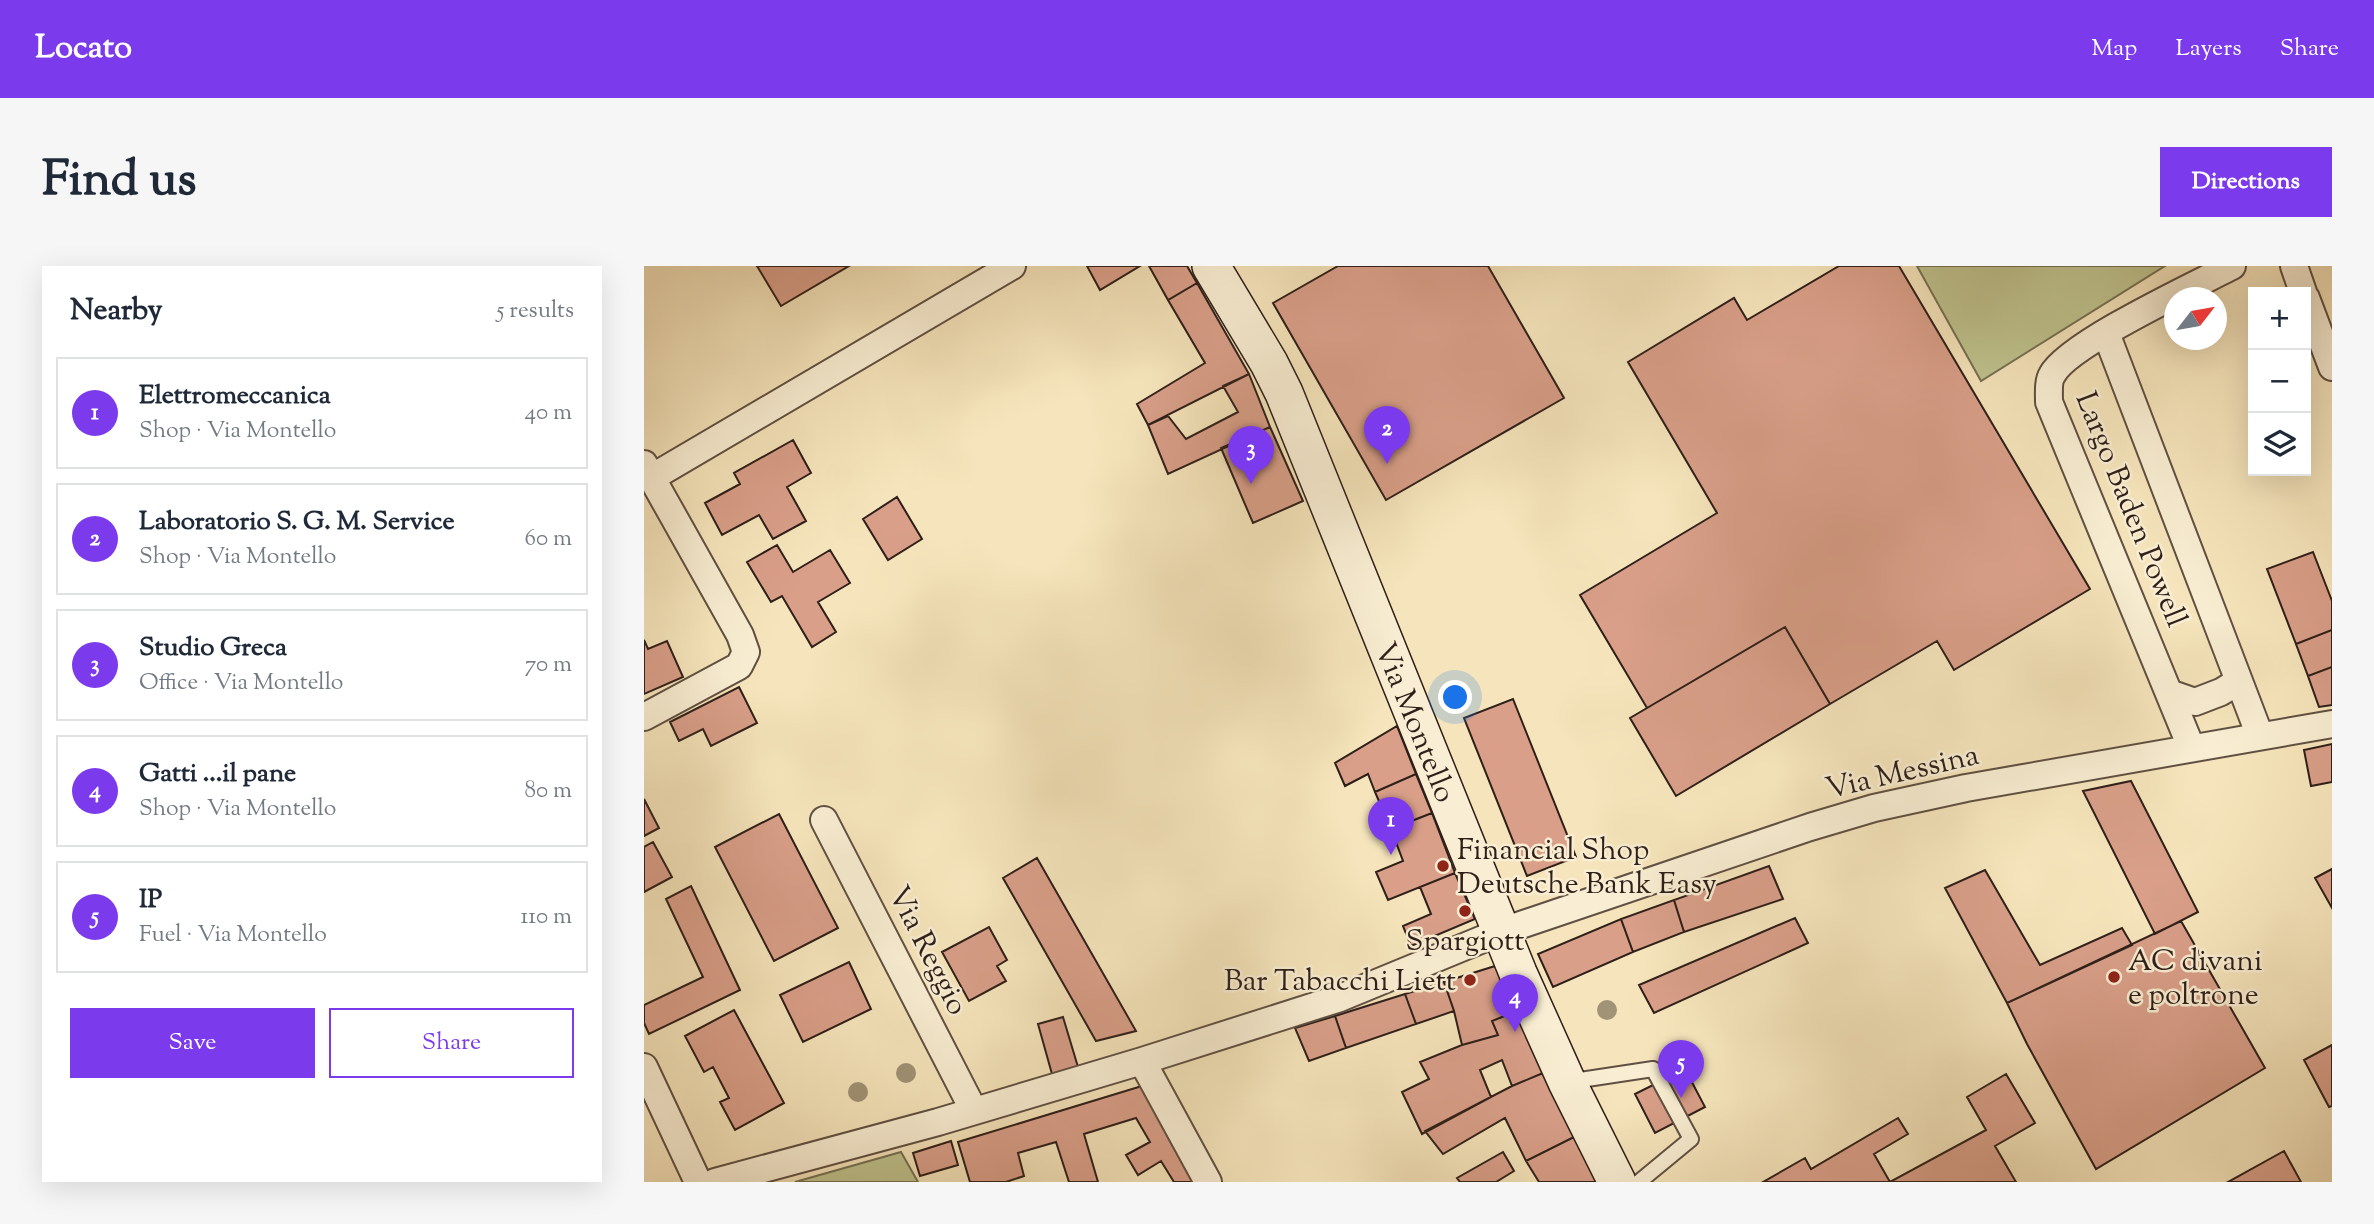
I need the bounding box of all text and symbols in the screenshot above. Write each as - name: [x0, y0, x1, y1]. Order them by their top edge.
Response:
- text: Locato: [35, 25, 132, 73]
- text: Map: [2091, 32, 2137, 66]
- text: Layers: [2175, 32, 2242, 66]
- text: Share: [2280, 32, 2339, 66]
- text: Find us: [42, 147, 196, 217]
- button: Directions: [2160, 147, 2332, 217]
- north arrow: [2164, 287, 2227, 350]
- map controls: [2248, 287, 2311, 476]
- button: +: [2248, 287, 2311, 350]
- text: Nearby: [70, 290, 162, 333]
- text: 5 results: [497, 295, 574, 328]
- button: −: [2248, 350, 2311, 413]
- text: Elettromeccanica: [139, 378, 331, 415]
- street label: Largo Baden Powell: [2063, 386, 2197, 634]
- text: 1: [91, 397, 99, 430]
- text: 40 m: [525, 397, 572, 430]
- pin: 2: [1364, 406, 1410, 464]
- button: layers: [2248, 413, 2311, 476]
- text: Shop · Via Montello: [139, 415, 336, 448]
- pin: 3: [1228, 426, 1274, 484]
- text: Laboratorio S. G. M. Service: [139, 504, 455, 541]
- text: 2: [90, 523, 100, 556]
- text: 60 m: [524, 523, 572, 556]
- text: Shop · Via Montello: [139, 541, 336, 574]
- text: Studio Greca: [139, 630, 287, 667]
- street label: Via Montello: [1362, 636, 1465, 809]
- text: 3: [90, 649, 100, 682]
- text: 70 m: [525, 649, 572, 682]
- text: Office · Via Montello: [139, 667, 343, 700]
- your location: [1438, 680, 1472, 714]
- street label: Via Messina: [1822, 735, 1984, 812]
- text: Gatti ...il pane: [139, 756, 296, 793]
- text: 4: [89, 775, 101, 808]
- text: 80 m: [524, 775, 572, 808]
- text: Shop · Via Montello: [139, 793, 336, 826]
- pin: 1: [1368, 797, 1414, 855]
- place label: Financial Shop Deutsche Bank Easy: [1457, 830, 1717, 907]
- marker: Financial Shop Deutsche Bank Easy: [1435, 858, 1451, 874]
- street label: Via Reggio: [876, 879, 978, 1023]
- text: IP: [139, 882, 162, 919]
- text: 5: [91, 901, 99, 934]
- text: 110 m: [521, 901, 572, 934]
- marker: Spargiott: [1457, 903, 1473, 919]
- text: Fuel · Via Montello: [139, 919, 327, 952]
- place label: Spargiott: [1406, 921, 1524, 964]
- place label: AC divani e poltrone: [2128, 941, 2263, 1018]
- place label: Bar Tabacchi Liett: [1224, 961, 1456, 1004]
- marker: AC divani e poltrone: [2106, 969, 2122, 985]
- marker: Bar Tabacchi Liett: [1462, 972, 1478, 988]
- pin: 4: [1492, 974, 1538, 1032]
- button: Save: [70, 1008, 315, 1078]
- button: Share: [329, 1008, 574, 1078]
- pin: 5: [1658, 1040, 1704, 1098]

